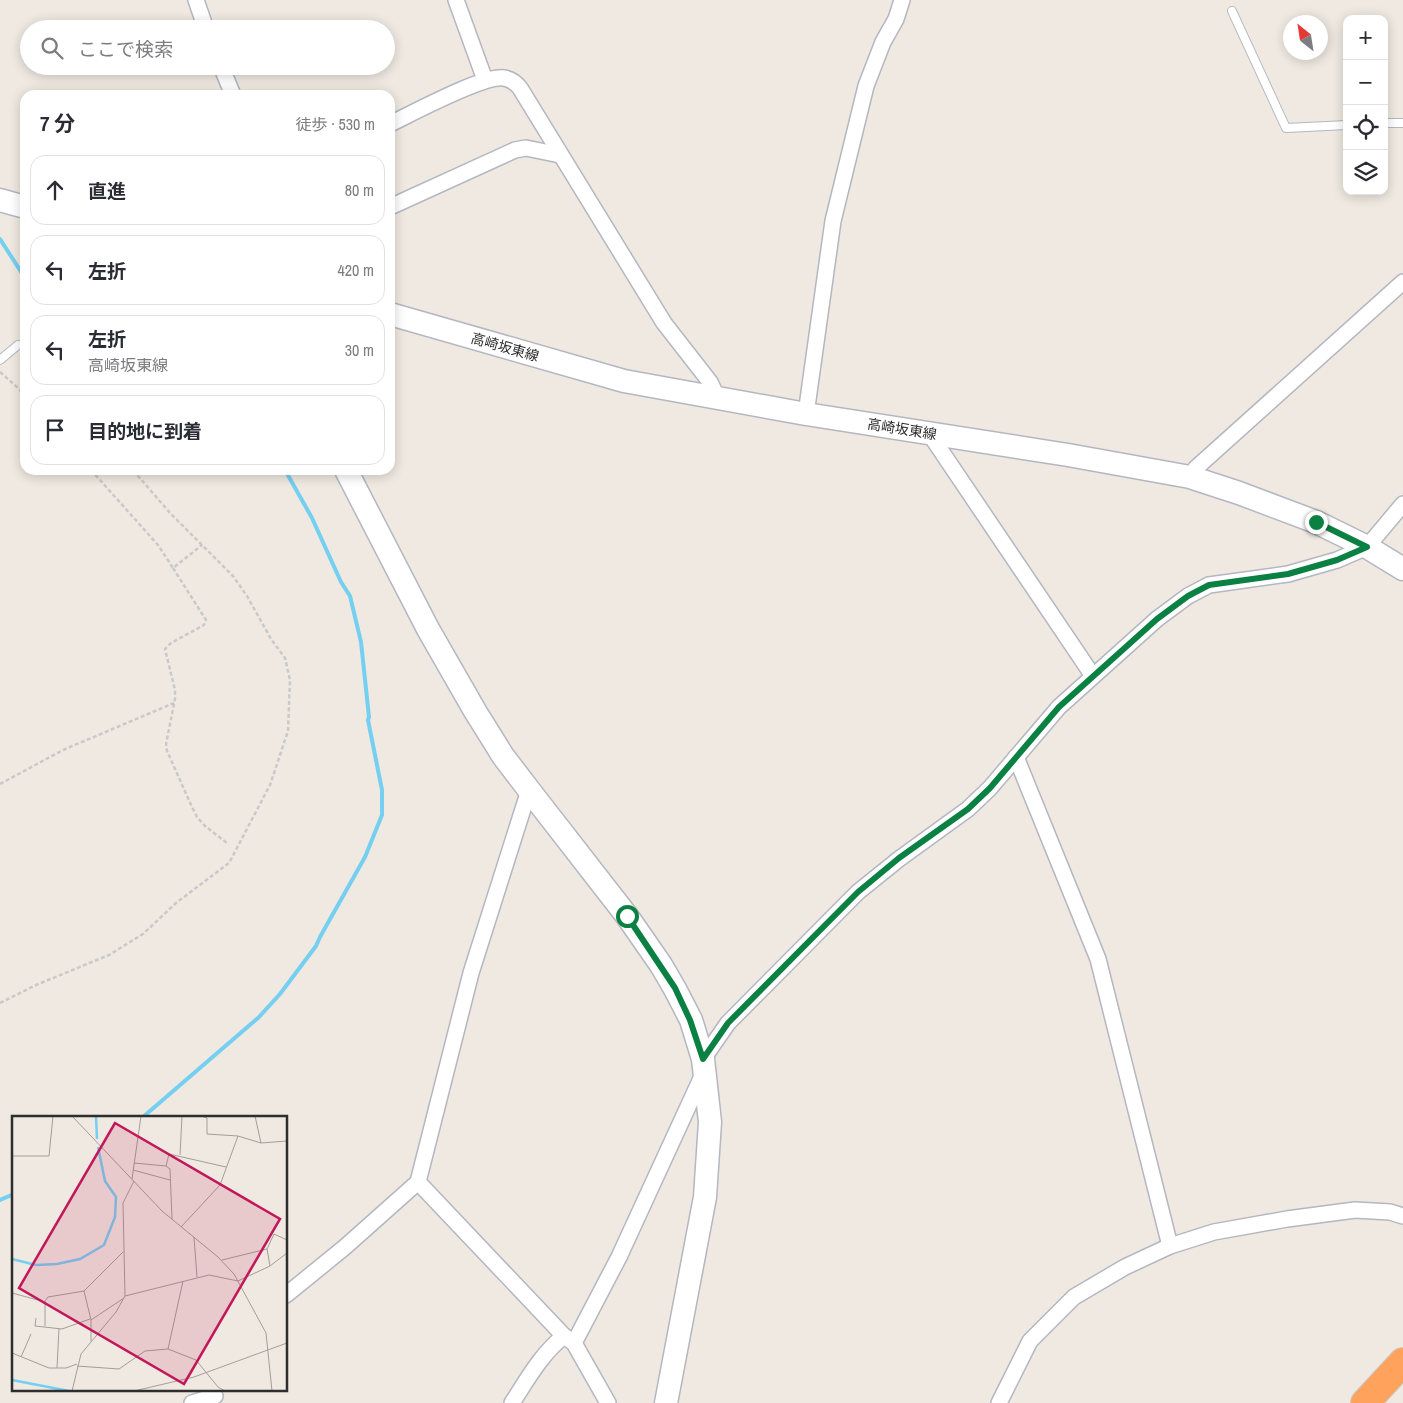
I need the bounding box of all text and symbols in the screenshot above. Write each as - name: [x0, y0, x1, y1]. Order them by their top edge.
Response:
- north arrow: [1283, 15, 1328, 60]
- map controls: [1343, 15, 1388, 195]
- button: +: [1343, 15, 1388, 60]
- search box: [20, 20, 395, 75]
- icon: search: [38, 34, 66, 62]
- text: ここで検索: [78, 36, 173, 62]
- button: −: [1343, 60, 1388, 105]
- button: locate: [1343, 105, 1388, 150]
- text: 7 分: [40, 109, 75, 138]
- text: 徒歩 · 530 m: [296, 113, 375, 135]
- button: layers: [1343, 150, 1388, 195]
- icon: ahead: [41, 176, 69, 204]
- text: 直進: [88, 178, 126, 204]
- text: 80 m: [345, 179, 374, 201]
- icon: left: [41, 256, 69, 284]
- text: 左折: [88, 258, 126, 284]
- text: 420 m: [338, 259, 374, 281]
- text: 左折: [88, 326, 126, 352]
- street label: 高崎坂東線: [469, 329, 541, 365]
- icon: left: [41, 336, 69, 364]
- text: 30 m: [345, 339, 374, 361]
- text: 高崎坂東線: [88, 354, 168, 376]
- street label: 高崎坂東線: [866, 415, 938, 443]
- icon: arrive: [41, 416, 69, 444]
- text: 目的地に到着: [88, 418, 202, 444]
- route end: [1305, 511, 1328, 534]
- route start: [616, 905, 639, 928]
- inset map: [12, 1116, 288, 1390]

